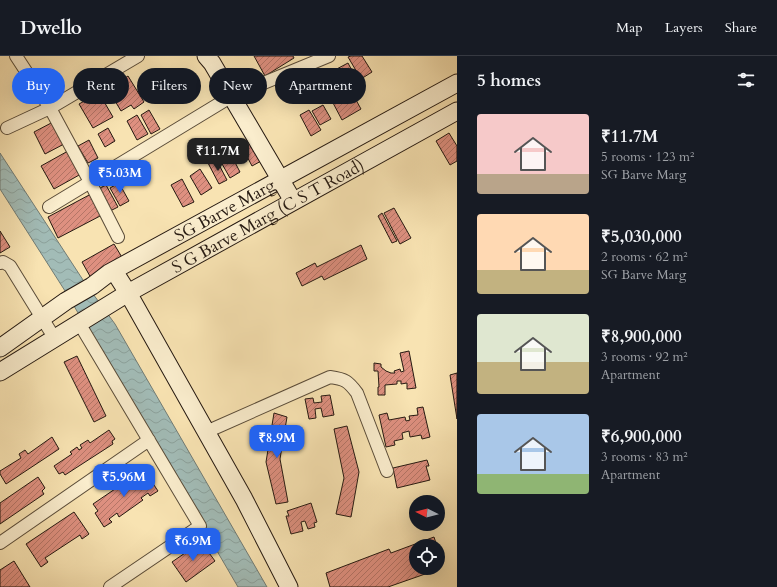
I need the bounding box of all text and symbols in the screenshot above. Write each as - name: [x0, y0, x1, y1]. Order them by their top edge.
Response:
- text: Dwello: [20, 15, 82, 41]
- text: Map: [616, 18, 643, 37]
- text: Layers: [665, 18, 703, 37]
- text: Share: [725, 18, 757, 37]
- chip: Buy: [12, 68, 65, 104]
- chip: Rent: [73, 68, 129, 104]
- chip: Filters: [137, 68, 201, 104]
- chip: New: [209, 68, 267, 104]
- chip: Apartment: [275, 68, 366, 104]
- text: 5 homes: [477, 69, 541, 92]
- icon: filters: [735, 69, 757, 91]
- text: ₹11.7M: [601, 125, 658, 148]
- icon: home: [509, 130, 557, 178]
- pin: ₹11.7M: [185, 138, 251, 172]
- text: ₹11.7M: [196, 142, 240, 160]
- text: 5 rooms · 123 m²: [601, 148, 694, 166]
- street label: S G Barve Marg (C S T Road): [167, 154, 368, 279]
- pin: ₹5.03M: [87, 160, 153, 194]
- text: ₹5.03M: [98, 164, 142, 182]
- text: SG Barve Marg: [601, 166, 686, 184]
- street label: SG Barve Marg: [170, 173, 280, 247]
- text: ₹5,030,000: [601, 225, 682, 248]
- icon: home: [509, 230, 557, 278]
- text: 2 rooms · 62 m²: [601, 248, 688, 266]
- text: SG Barve Marg: [601, 266, 686, 284]
- text: ₹8,900,000: [601, 325, 682, 348]
- icon: home: [509, 330, 557, 378]
- text: 3 rooms · 92 m²: [601, 348, 688, 366]
- text: Apartment: [601, 366, 660, 384]
- pin: ₹8.9M: [249, 425, 305, 459]
- text: ₹6,900,000: [601, 425, 682, 448]
- text: ₹8.9M: [258, 429, 296, 447]
- icon: home: [509, 430, 557, 478]
- text: 3 rooms · 83 m²: [601, 448, 688, 466]
- pin: ₹5.96M: [91, 464, 157, 498]
- text: Apartment: [601, 466, 660, 484]
- text: ₹5.96M: [102, 468, 146, 486]
- north arrow: [409, 495, 445, 531]
- map controls: [409, 495, 445, 575]
- pin: ₹6.9M: [165, 528, 221, 562]
- text: ₹6.9M: [174, 532, 212, 550]
- button: locate: [409, 539, 445, 575]

